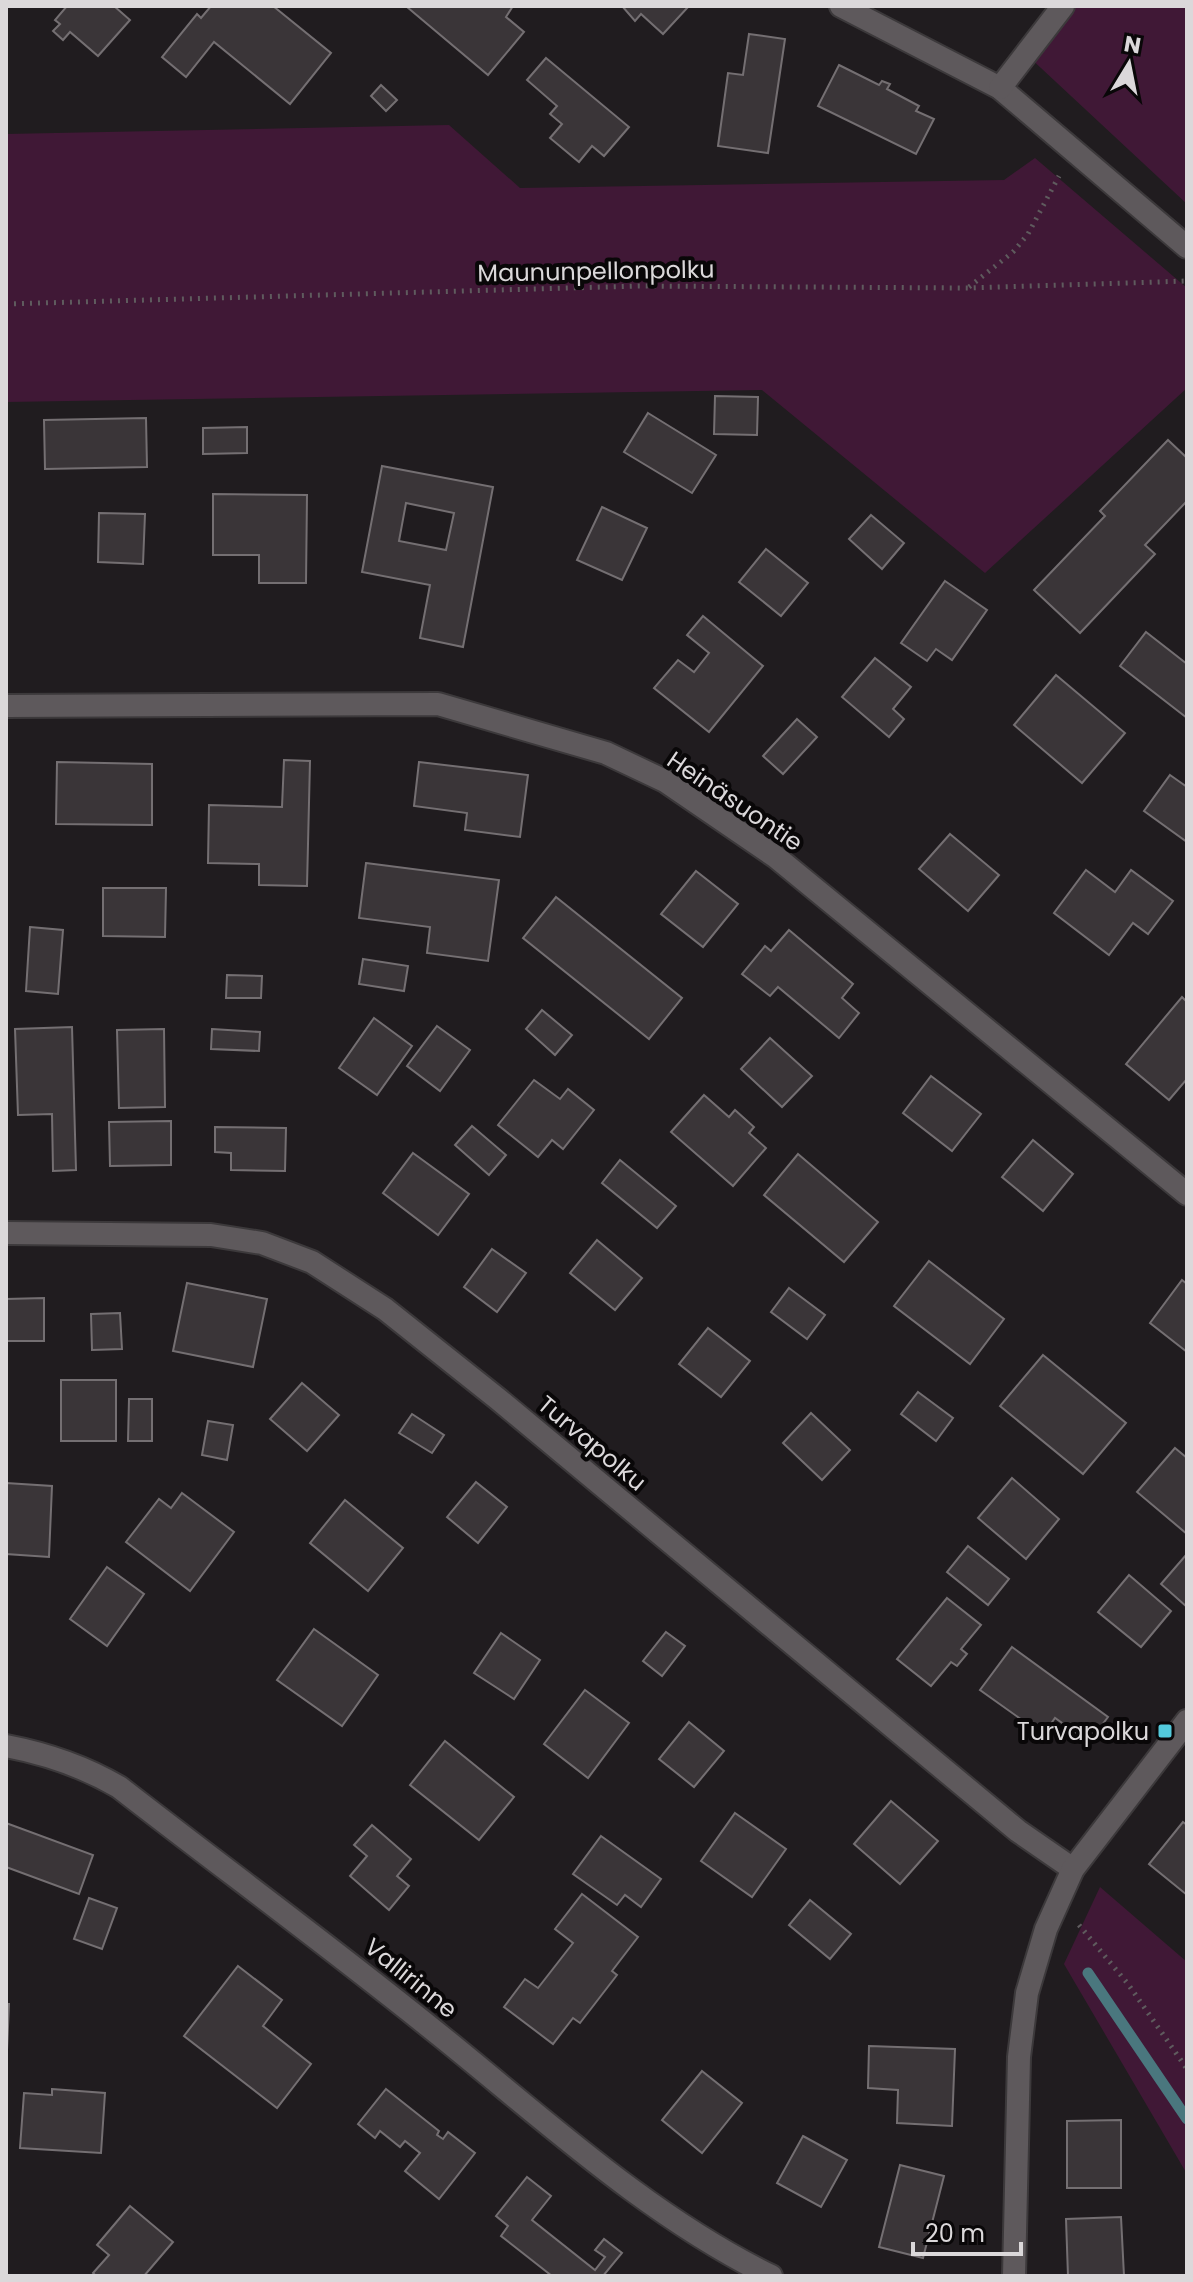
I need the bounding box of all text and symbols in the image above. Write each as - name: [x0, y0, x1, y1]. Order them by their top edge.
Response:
- north arrow: [1089, 24, 1169, 104]
- text: N: [1122, 28, 1143, 61]
- street label: Maununpellonpolku: [477, 252, 715, 290]
- street label: Heinäsuontie: [661, 743, 809, 859]
- street label: Turvapolku: [531, 1388, 653, 1498]
- place label: Turvapolku: [1017, 1715, 1149, 1748]
- marker: Turvapolku: [1156, 1722, 1174, 1740]
- street label: Vallirinne: [358, 1930, 464, 2026]
- scale bar: [913, 2206, 1021, 2256]
- text: 20 m: [925, 2217, 985, 2250]

